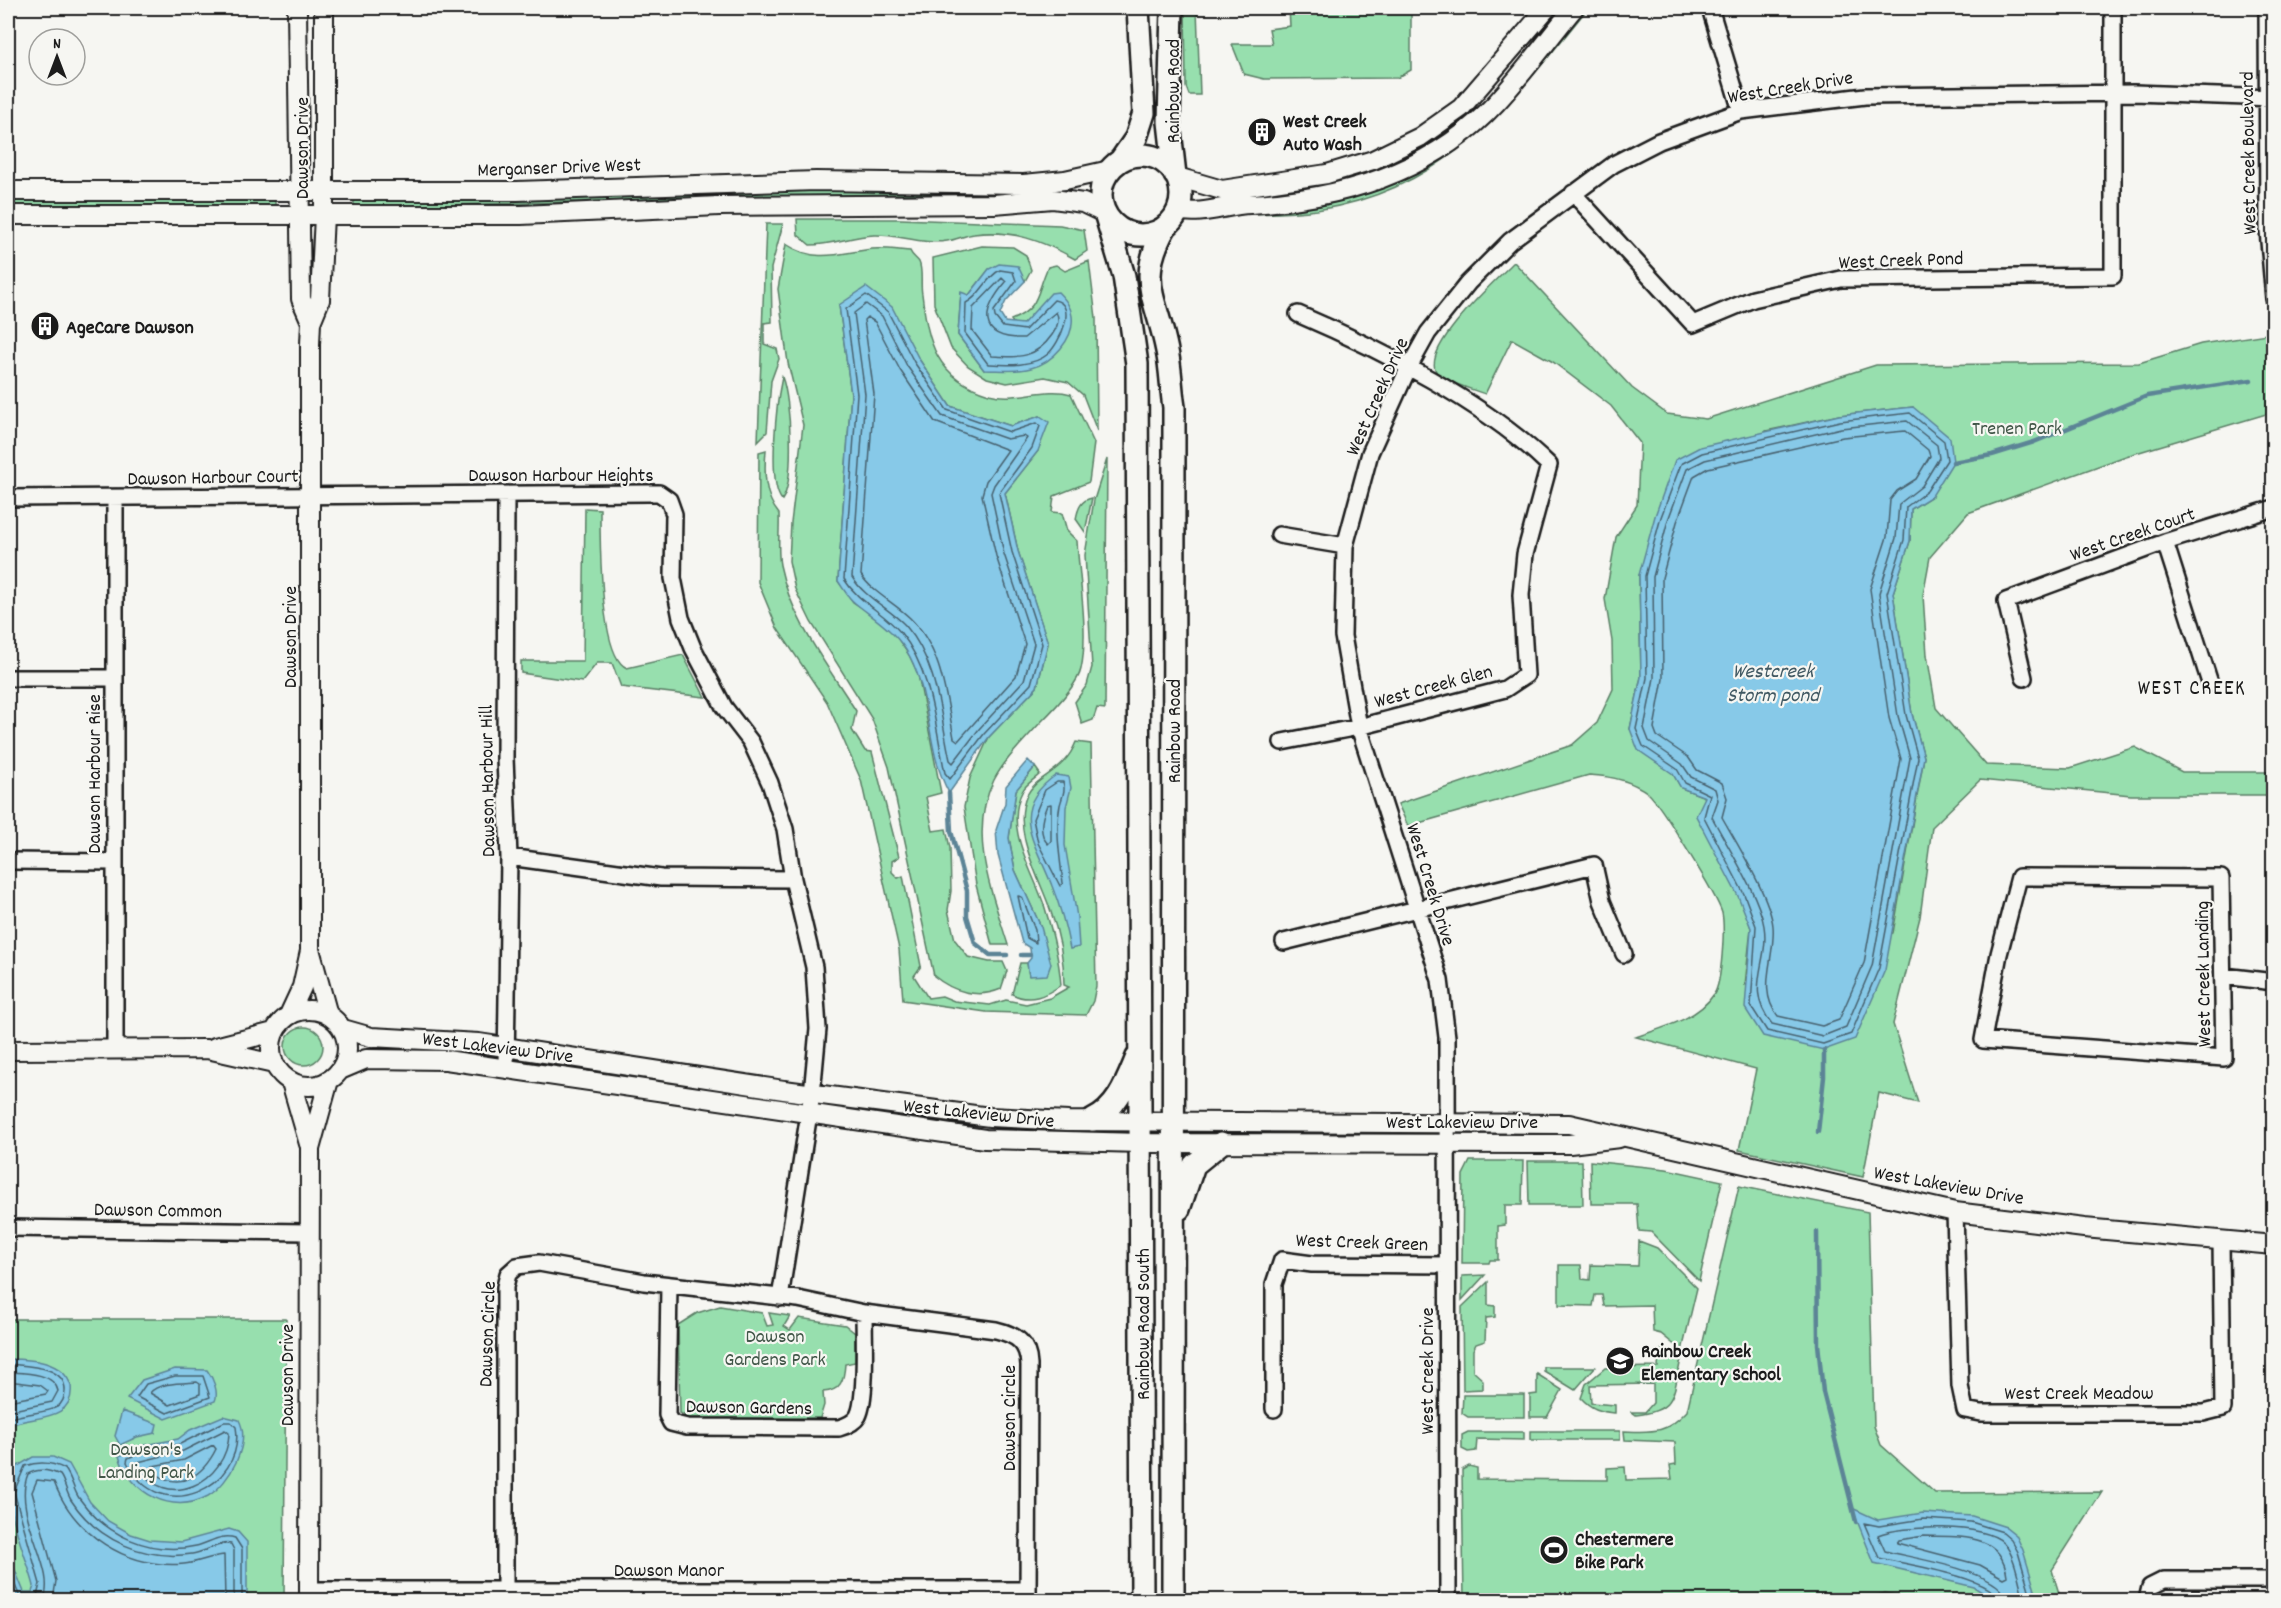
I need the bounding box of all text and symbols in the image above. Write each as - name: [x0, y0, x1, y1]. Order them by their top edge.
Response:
- north arrow: [27, 27, 87, 87]
- text: N: [53, 33, 61, 56]
- street label: Rainbow Road: [1161, 39, 1189, 143]
- street label: West Creek Drive: [1726, 65, 1856, 113]
- street label: West Creek Boulevard: [2235, 71, 2265, 235]
- street label: Dawson Drive: [290, 97, 318, 199]
- place label: West Creek Auto Wash: [1283, 109, 1367, 160]
- building icon: West Creek Auto Wash: [1246, 116, 1278, 148]
- street label: Merganser Drive West: [477, 152, 641, 186]
- street label: West Creek Pond: [1838, 246, 1964, 278]
- building icon: AgeCare Dawson: [29, 310, 61, 342]
- place label: AgeCare Dawson: [66, 315, 194, 343]
- street label: West Creek Drive: [1340, 333, 1417, 461]
- park label: Trenen Park: [1972, 416, 2062, 444]
- street label: Dawson Harbour Heights: [468, 463, 654, 491]
- street label: Dawson Harbour Court: [127, 464, 299, 494]
- street label: West Creek Court: [2067, 501, 2199, 570]
- street label: Dawson Drive: [278, 586, 306, 688]
- water label: Westcreek Storm pond: [1727, 658, 1822, 712]
- street label: West Creek Glen: [1372, 659, 1496, 717]
- district label: WEST CREEK: [2138, 675, 2246, 705]
- street label: Rainbow Road: [1162, 679, 1190, 783]
- street label: Dawson Harbour Rise: [82, 694, 110, 854]
- street label: Dawson Harbour Hill: [474, 704, 504, 857]
- street label: West Creek Drive: [1397, 820, 1461, 950]
- street label: West Creek Landing: [2190, 901, 2220, 1047]
- street label: West Lakeview Drive: [420, 1026, 575, 1072]
- street label: West Lakeview Drive: [902, 1093, 1056, 1137]
- street label: West Lakeview Drive: [1386, 1110, 1538, 1138]
- street label: West Lakeview Drive: [1871, 1160, 2026, 1214]
- street label: Dawson Common: [94, 1197, 222, 1227]
- street label: West Creek Green: [1295, 1228, 1429, 1260]
- street label: Rainbow Road South: [1131, 1248, 1159, 1400]
- street label: Dawson Circle: [473, 1280, 505, 1388]
- street label: West Creek Drive: [1415, 1307, 1443, 1434]
- street label: Dawson Drive: [275, 1324, 303, 1426]
- park label: Dawson Gardens Park: [724, 1324, 826, 1375]
- place label: Rainbow Creek Elementary School: [1641, 1339, 1781, 1390]
- school or university icon: Rainbow Creek Elementary School: [1604, 1345, 1636, 1377]
- street label: Dawson Circle: [997, 1365, 1025, 1471]
- street label: West Creek Meadow: [2004, 1381, 2154, 1409]
- street label: Dawson Gardens: [685, 1394, 812, 1424]
- park label: Dawson's Landing Park: [98, 1437, 194, 1488]
- place label: Chestermere Bike Park: [1575, 1527, 1674, 1578]
- sports icon: Chestermere Bike Park: [1538, 1534, 1570, 1566]
- street label: Dawson Manor: [614, 1558, 725, 1586]

